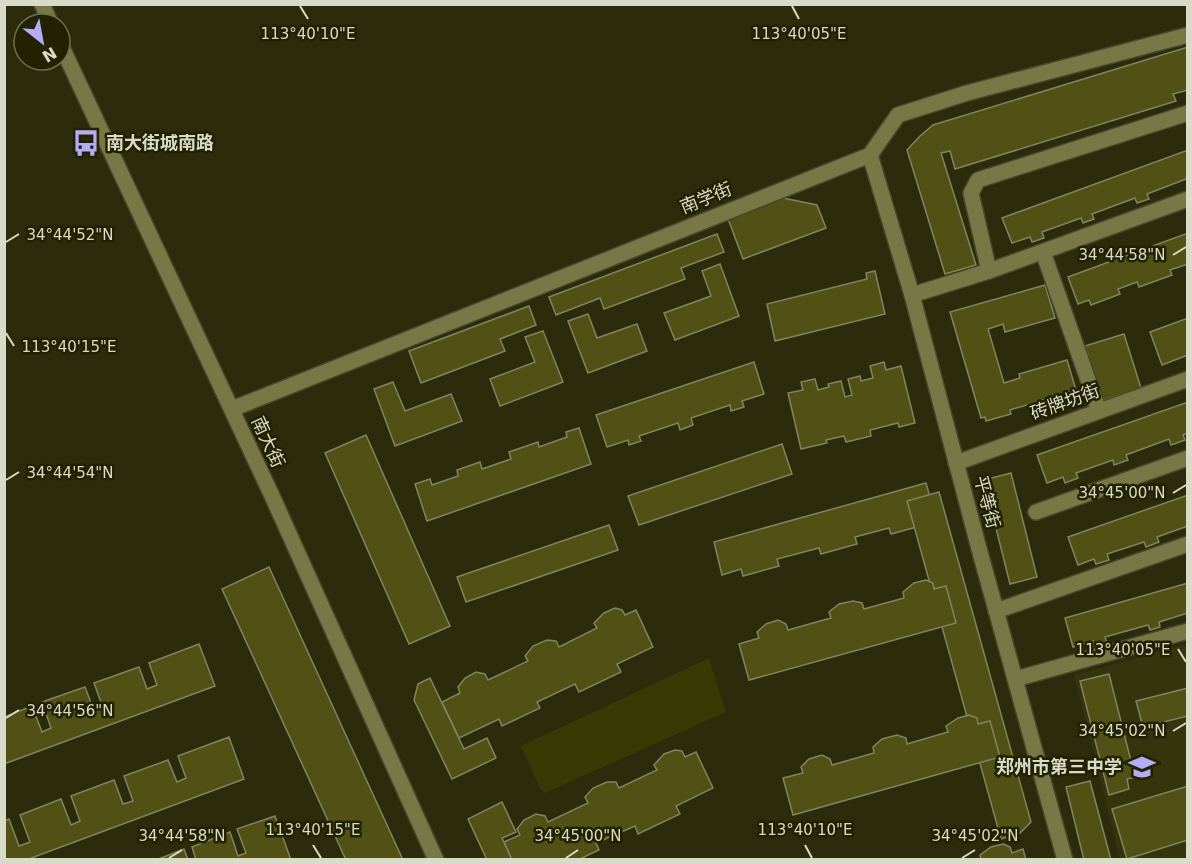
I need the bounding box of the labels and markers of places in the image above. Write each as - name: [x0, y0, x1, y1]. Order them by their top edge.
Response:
- bus stop icon: 南大街城南路: [71, 128, 101, 158]
- place label: 南大街城南路: [106, 132, 214, 153]
- school or university icon: 郑州市第三中学: [1127, 752, 1157, 782]
- place label: 郑州市第三中学: [996, 756, 1122, 777]

